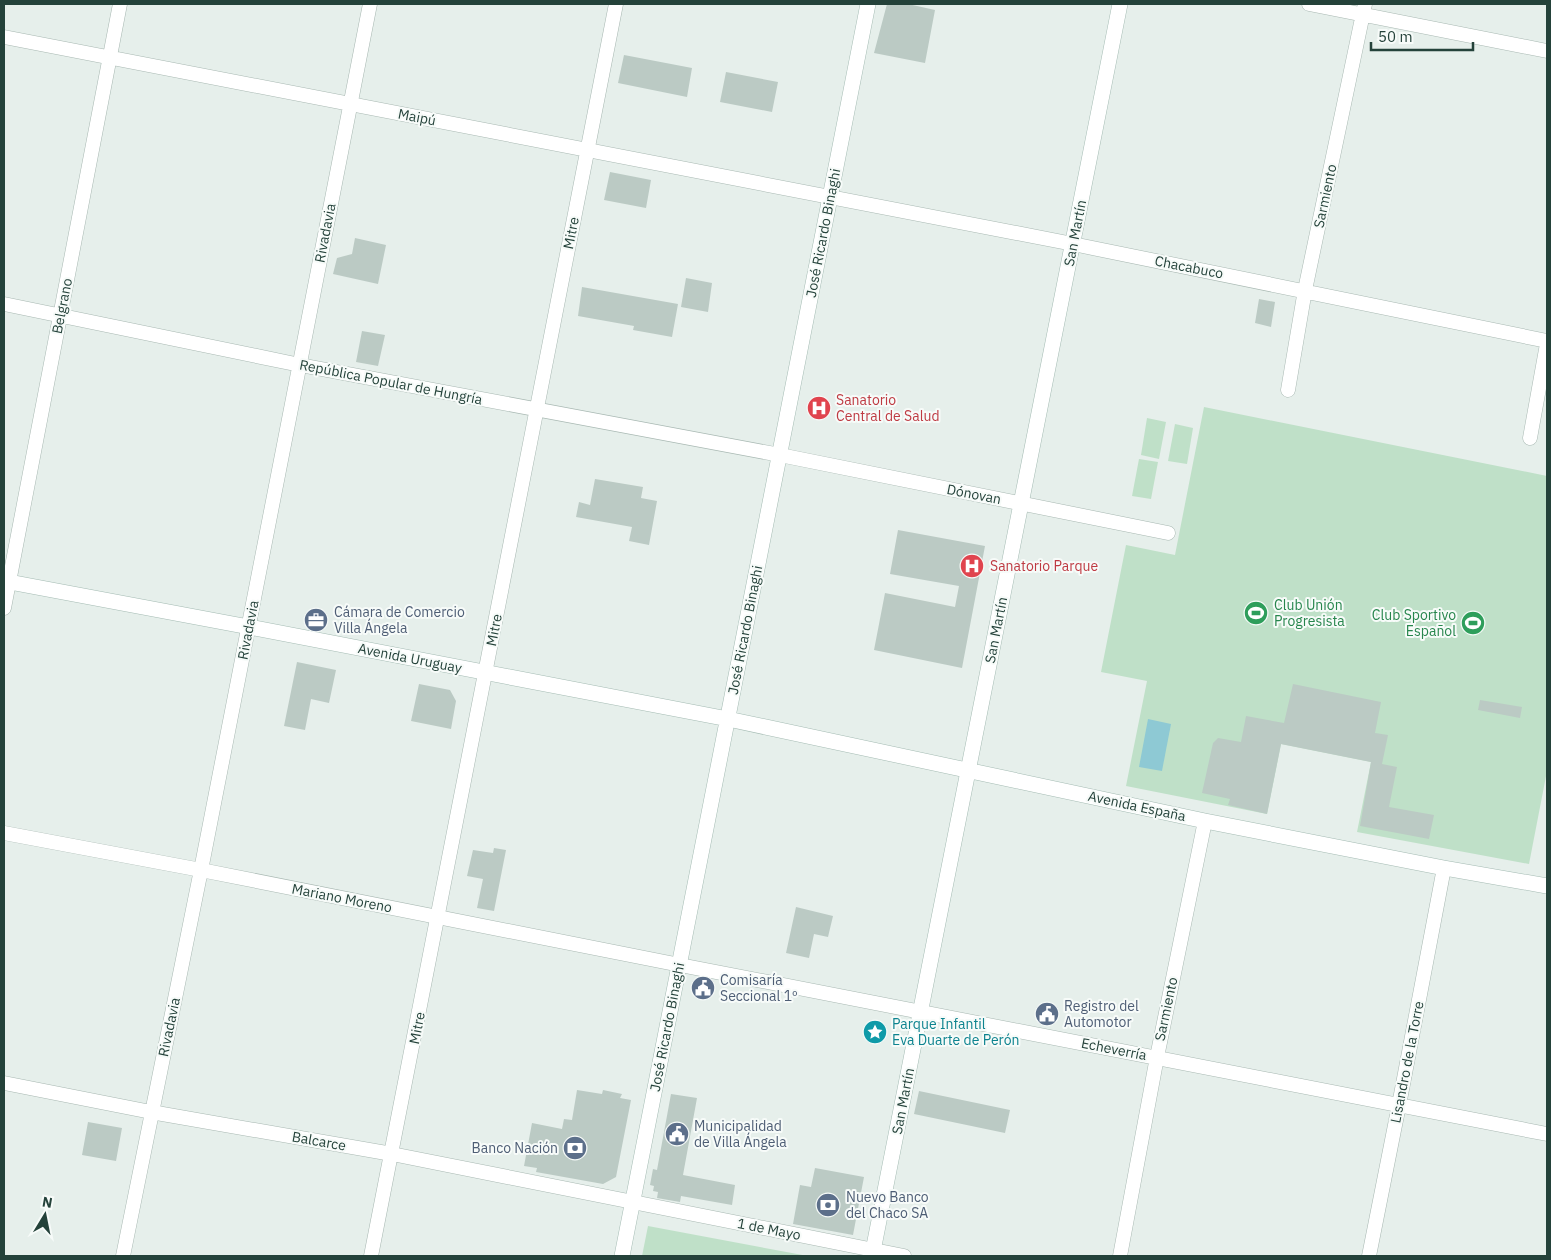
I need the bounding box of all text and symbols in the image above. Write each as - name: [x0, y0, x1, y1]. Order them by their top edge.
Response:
- scale bar: [1371, 20, 1474, 52]
- text: 50 m: [1378, 27, 1413, 46]
- street label: Maipú: [396, 104, 438, 130]
- street label: Sarmiento: [1309, 162, 1341, 230]
- street label: José Ricardo Binaghi: [802, 167, 844, 299]
- street label: San Martín: [1060, 198, 1090, 268]
- street label: Rivadavia: [310, 201, 340, 264]
- street label: Mitre: [559, 215, 583, 251]
- street label: Chacabuco: [1153, 252, 1225, 282]
- street label: Belgrano: [48, 276, 76, 335]
- street label: República Popular de Hungría: [298, 355, 485, 409]
- place label: Sanatorio Central de Salud: [836, 391, 940, 425]
- hospital icon: Sanatorio Central de Salud: [806, 395, 832, 421]
- street label: Dónovan: [945, 480, 1003, 508]
- hospital icon: Sanatorio Parque: [959, 553, 985, 579]
- place label: Sanatorio Parque: [990, 557, 1098, 575]
- street label: José Ricardo Binaghi: [724, 564, 766, 696]
- street label: San Martín: [981, 595, 1011, 665]
- place label: Club Unión Progresista: [1274, 596, 1345, 630]
- street label: Rivadavia: [233, 598, 263, 661]
- sports icon: Club Unión Progresista: [1243, 600, 1269, 626]
- place label: Cámara de Comercio Villa Ángela: [334, 603, 465, 637]
- place label: Club Sportivo Español: [1372, 606, 1456, 640]
- office icon: Cámara de Comercio Villa Ángela: [303, 607, 329, 633]
- sports icon: Club Sportivo Español: [1460, 610, 1486, 636]
- street label: Mitre: [482, 612, 506, 648]
- street label: Avenida Uruguay: [356, 639, 464, 677]
- street label: Avenida España: [1086, 787, 1188, 825]
- street label: Mariano Moreno: [290, 879, 394, 917]
- street label: José Ricardo Binaghi: [646, 961, 688, 1093]
- place label: Comisaría Seccional 1º: [720, 971, 798, 1005]
- public building icon: Comisaría Seccional 1º: [690, 975, 716, 1001]
- street label: Sarmiento: [1150, 975, 1182, 1043]
- street label: Rivadavia: [154, 995, 184, 1058]
- place label: Registro del Automotor: [1064, 997, 1139, 1031]
- street label: Lisandro de la Torre: [1386, 999, 1428, 1124]
- public building icon: Registro del Automotor: [1034, 1001, 1060, 1027]
- street label: Mitre: [405, 1010, 429, 1046]
- place label: Parque Infantil Eva Duarte de Perón: [892, 1015, 1019, 1049]
- place icon: Parque Infantil Eva Duarte de Perón: [862, 1019, 888, 1045]
- street label: Echeverría: [1080, 1034, 1149, 1064]
- street label: San Martín: [888, 1066, 918, 1136]
- place label: Municipalidad de Villa Ángela: [694, 1117, 787, 1151]
- public building icon: Municipalidad de Villa Ángela: [664, 1121, 690, 1147]
- street label: Balcarce: [291, 1127, 348, 1155]
- bank icon: Banco Nación: [562, 1135, 588, 1161]
- place label: Banco Nación: [472, 1139, 558, 1157]
- place label: Nuevo Banco del Chaco SA: [846, 1188, 929, 1222]
- north arrow: [20, 1190, 70, 1240]
- text: N: [41, 1192, 54, 1212]
- bank icon: Nuevo Banco del Chaco SA: [815, 1192, 841, 1218]
- street label: 1 de Mayo: [736, 1214, 802, 1244]

